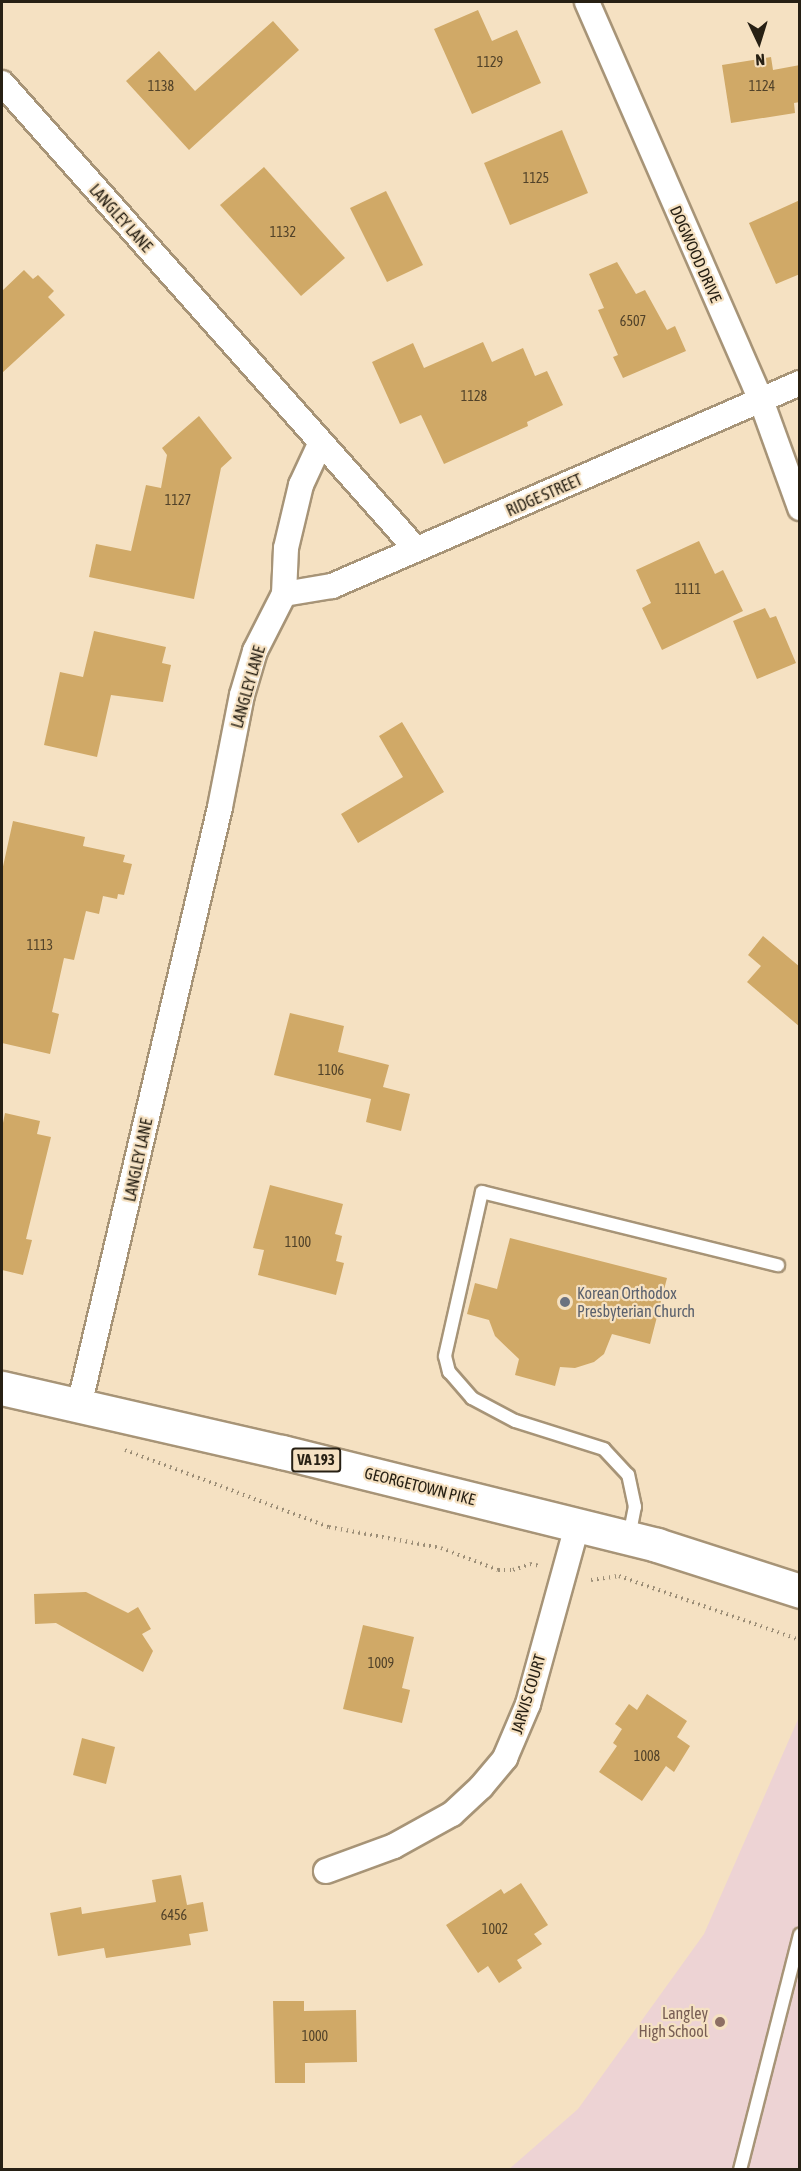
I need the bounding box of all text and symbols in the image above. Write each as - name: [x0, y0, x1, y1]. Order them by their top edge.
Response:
- north arrow: [729, 12, 789, 72]
- text: N: [755, 51, 766, 69]
- house number: 1129: [477, 54, 503, 70]
- house number: 1138: [148, 78, 174, 94]
- house number: 1124: [749, 78, 775, 94]
- house number: 1125: [523, 170, 549, 186]
- street label: LANGLEY LANE: [86, 180, 156, 256]
- street label: DOGWOOD DRIVE: [666, 203, 726, 305]
- house number: 1132: [270, 224, 296, 240]
- house number: 6507: [620, 313, 646, 329]
- house number: 1128: [461, 388, 487, 404]
- street label: RIDGE STREET: [503, 470, 585, 520]
- house number: 1127: [165, 492, 191, 508]
- house number: 1111: [675, 581, 701, 597]
- street label: LANGLEY LANE: [227, 644, 269, 730]
- house number: 1113: [27, 937, 53, 953]
- house number: 1106: [318, 1062, 344, 1078]
- street label: LANGLEY LANE: [120, 1117, 156, 1203]
- house number: 1100: [285, 1234, 311, 1250]
- place label: Korean Orthodox Presbyterian Church: [577, 1283, 695, 1321]
- marker: Korean Orthodox Presbyterian Church: [558, 1295, 572, 1309]
- road number: VA 193: [290, 1448, 342, 1472]
- street label: GEORGETOWN PIKE: [363, 1463, 477, 1509]
- street label: JARVIS COURT: [507, 1652, 549, 1736]
- house number: 1009: [368, 1655, 394, 1671]
- house number: 1008: [634, 1748, 660, 1764]
- house number: 6456: [161, 1907, 187, 1923]
- house number: 1002: [482, 1921, 508, 1937]
- place label: Langley High School: [639, 2003, 708, 2041]
- marker: Langley High School: [713, 2015, 727, 2029]
- house number: 1000: [302, 2028, 328, 2044]

